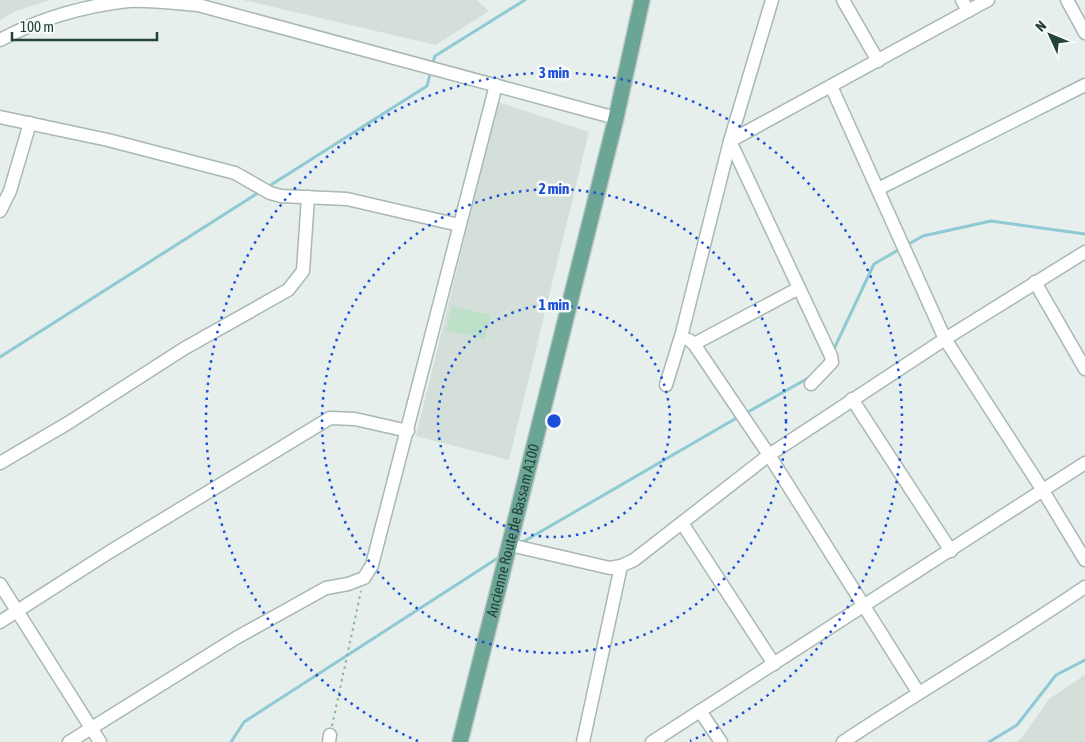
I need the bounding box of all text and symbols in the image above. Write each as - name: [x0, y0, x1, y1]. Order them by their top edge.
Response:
- scale bar: [12, 10, 158, 42]
- north arrow: [1025, 10, 1075, 60]
- text: N: [1032, 17, 1049, 34]
- text: 100 m: [20, 18, 54, 35]
- text: 3 min: [539, 64, 569, 81]
- text: 2 min: [539, 180, 569, 197]
- text: 1 min: [539, 296, 569, 313]
- centre of rings: [545, 412, 563, 430]
- street label: Ancienne Route de Bassam A100: [483, 442, 542, 619]

